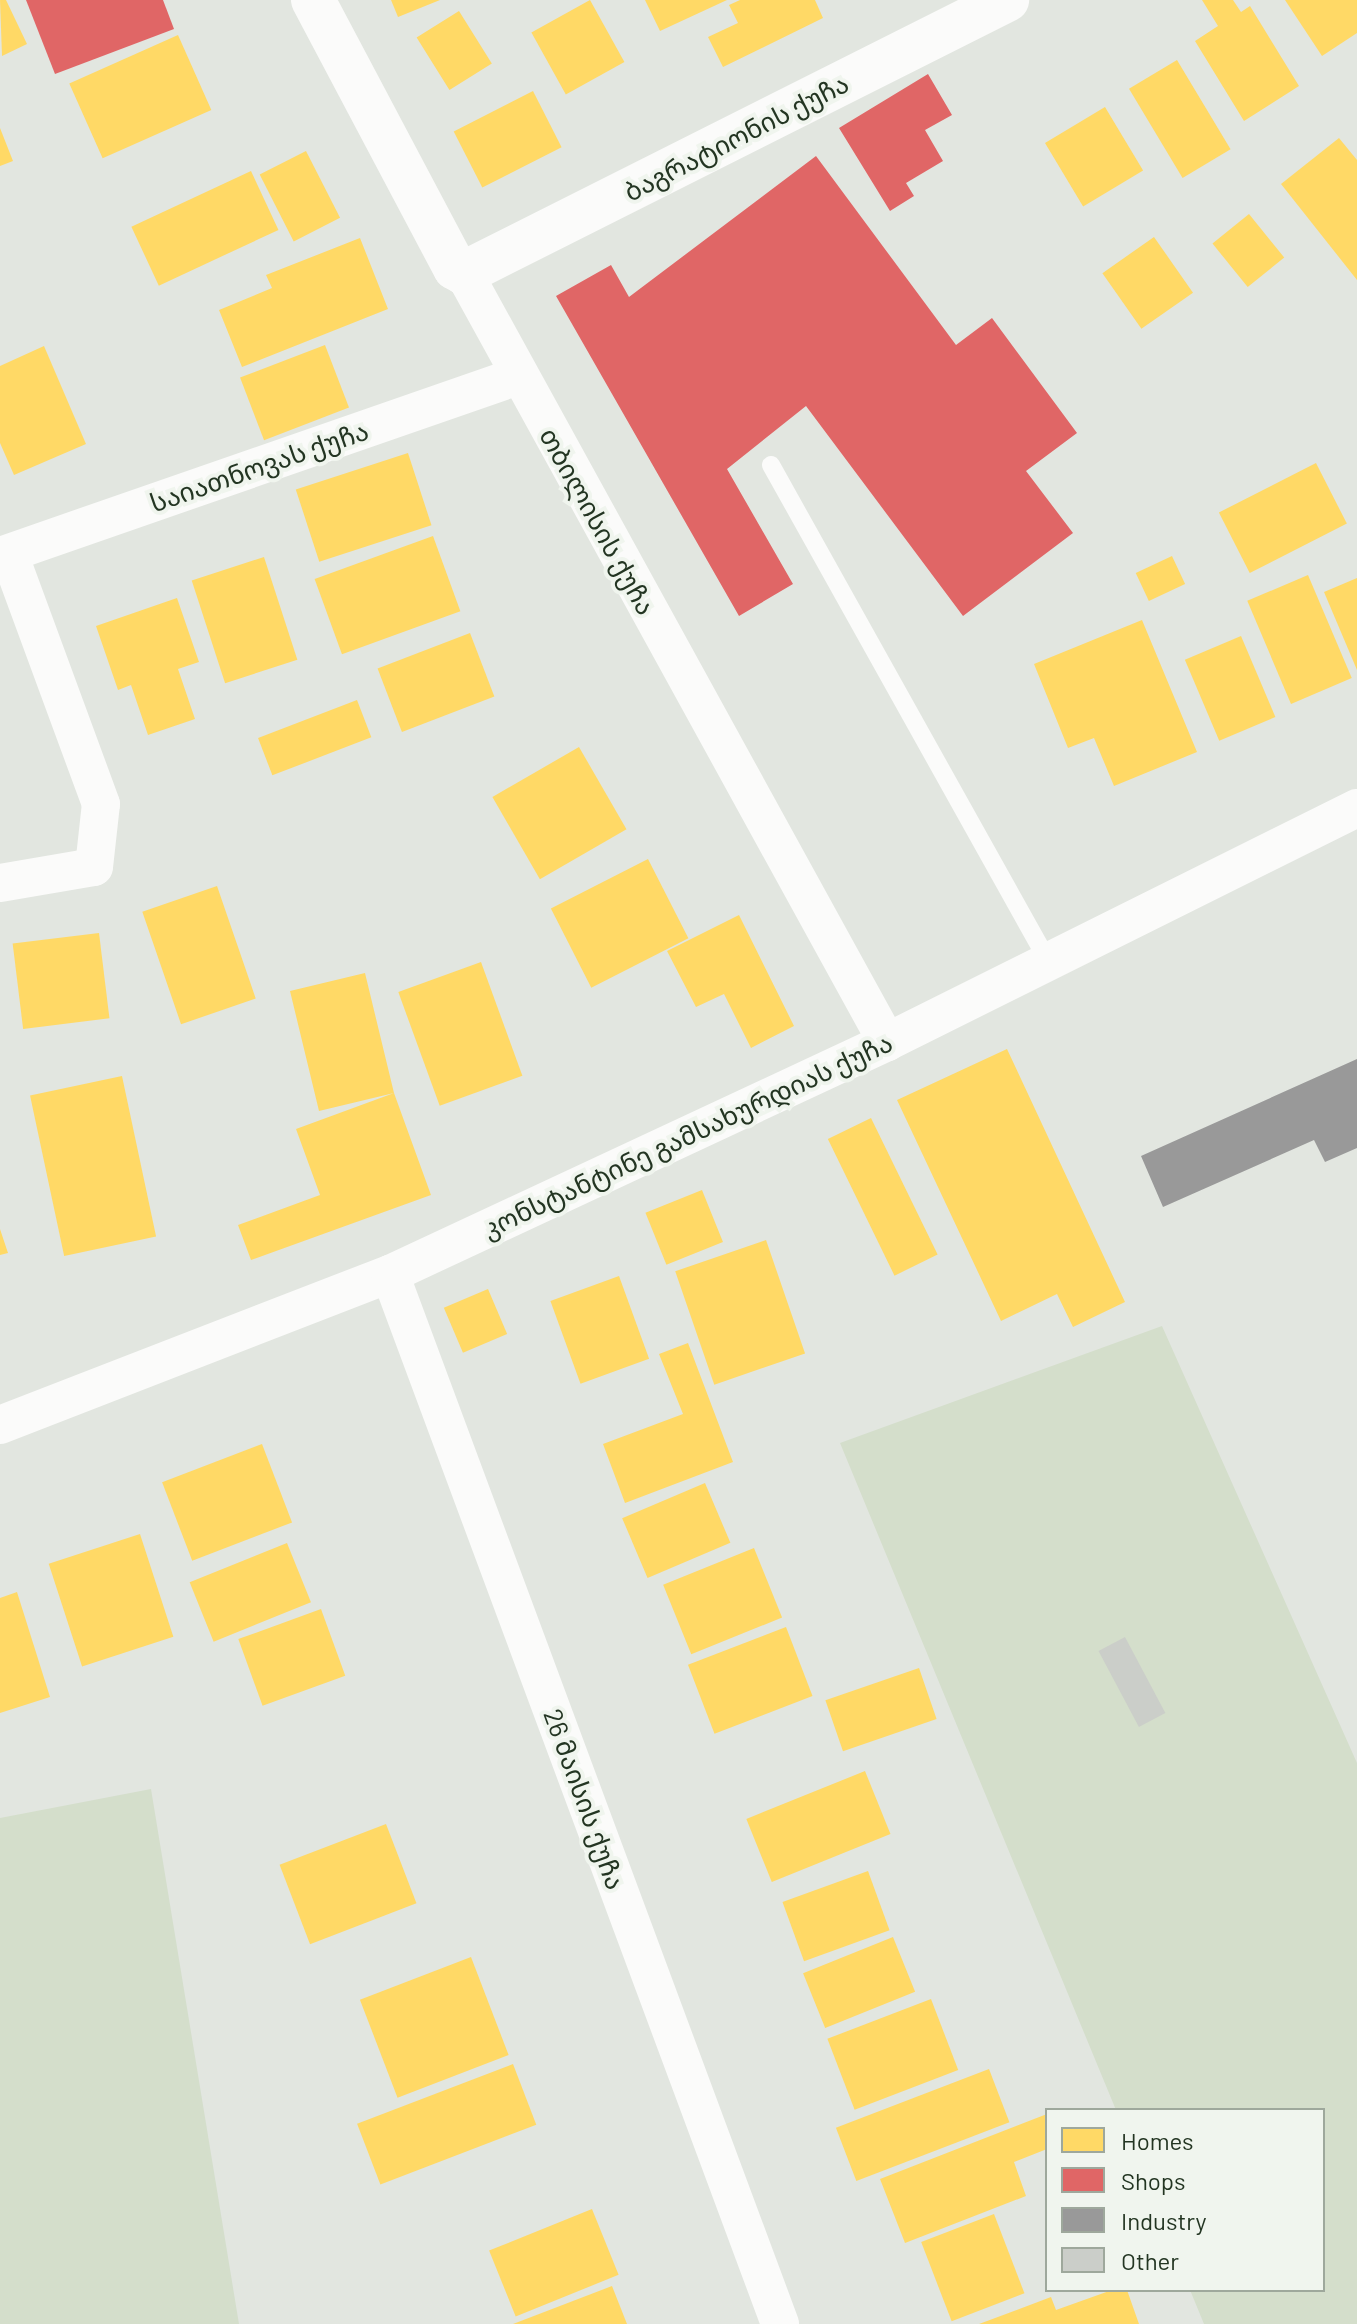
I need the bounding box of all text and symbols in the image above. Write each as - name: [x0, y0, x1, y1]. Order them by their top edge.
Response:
- street label: ბაგრატიონის ქუჩა: [619, 67, 853, 207]
- street label: საიათნოვას ქუჩა: [146, 414, 372, 518]
- street label: თბილისის ქუჩა: [534, 422, 662, 620]
- street label: კონსტანტინე გამსახურდიას ქუჩა: [477, 1026, 897, 1244]
- street label: 26 მაისის ქუჩა: [538, 1704, 632, 1894]
- legend: [1045, 2108, 1325, 2292]
- text: Homes: [1121, 2126, 1194, 2155]
- text: Shops: [1121, 2166, 1186, 2195]
- text: Industry: [1121, 2206, 1207, 2235]
- text: Other: [1121, 2246, 1179, 2275]

